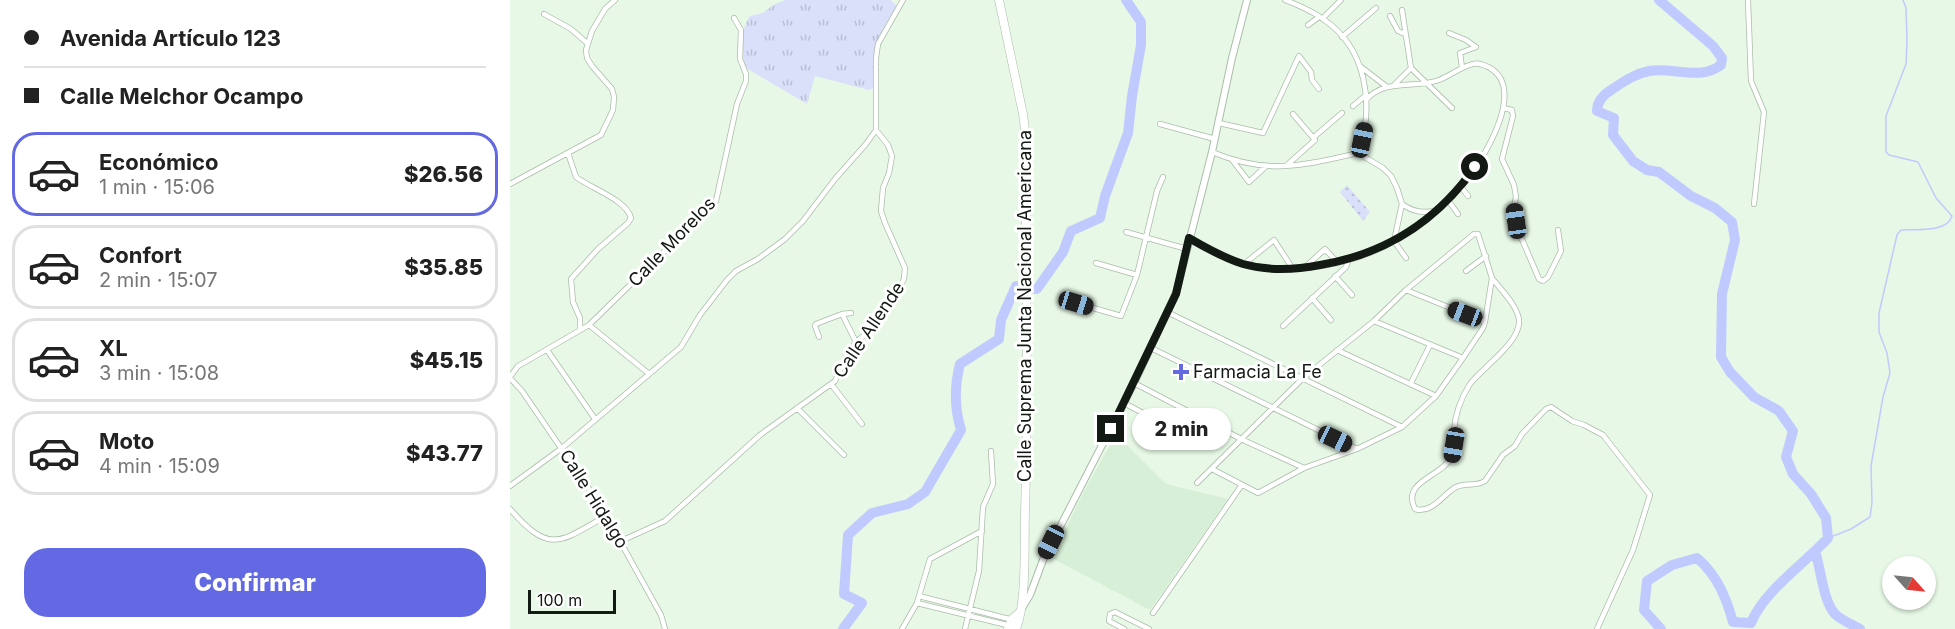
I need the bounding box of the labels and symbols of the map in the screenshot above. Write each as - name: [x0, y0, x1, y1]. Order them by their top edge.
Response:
- car: [1349, 121, 1375, 159]
- street label: Calle Suprema Junta Nacional Americana: [1014, 130, 1035, 482]
- route start: [1461, 153, 1488, 180]
- street label: Calle Morelos: [624, 193, 720, 291]
- car: [1505, 202, 1527, 240]
- street label: Calle Allende: [829, 278, 908, 382]
- car: [1056, 289, 1096, 317]
- car: [1445, 299, 1485, 329]
- place label: Farmacia La Fe: [1193, 361, 1322, 382]
- marker: Farmacia La Fe: [1174, 365, 1188, 379]
- callout: 2 min: [1132, 408, 1231, 450]
- route end: [1097, 415, 1124, 442]
- car: [1315, 423, 1355, 455]
- car: [1442, 426, 1466, 464]
- street label: Calle Hidalgo: [556, 445, 633, 552]
- car: [1035, 522, 1067, 562]
- north arrow: [1882, 556, 1936, 610]
- scale bar: [528, 587, 616, 614]

